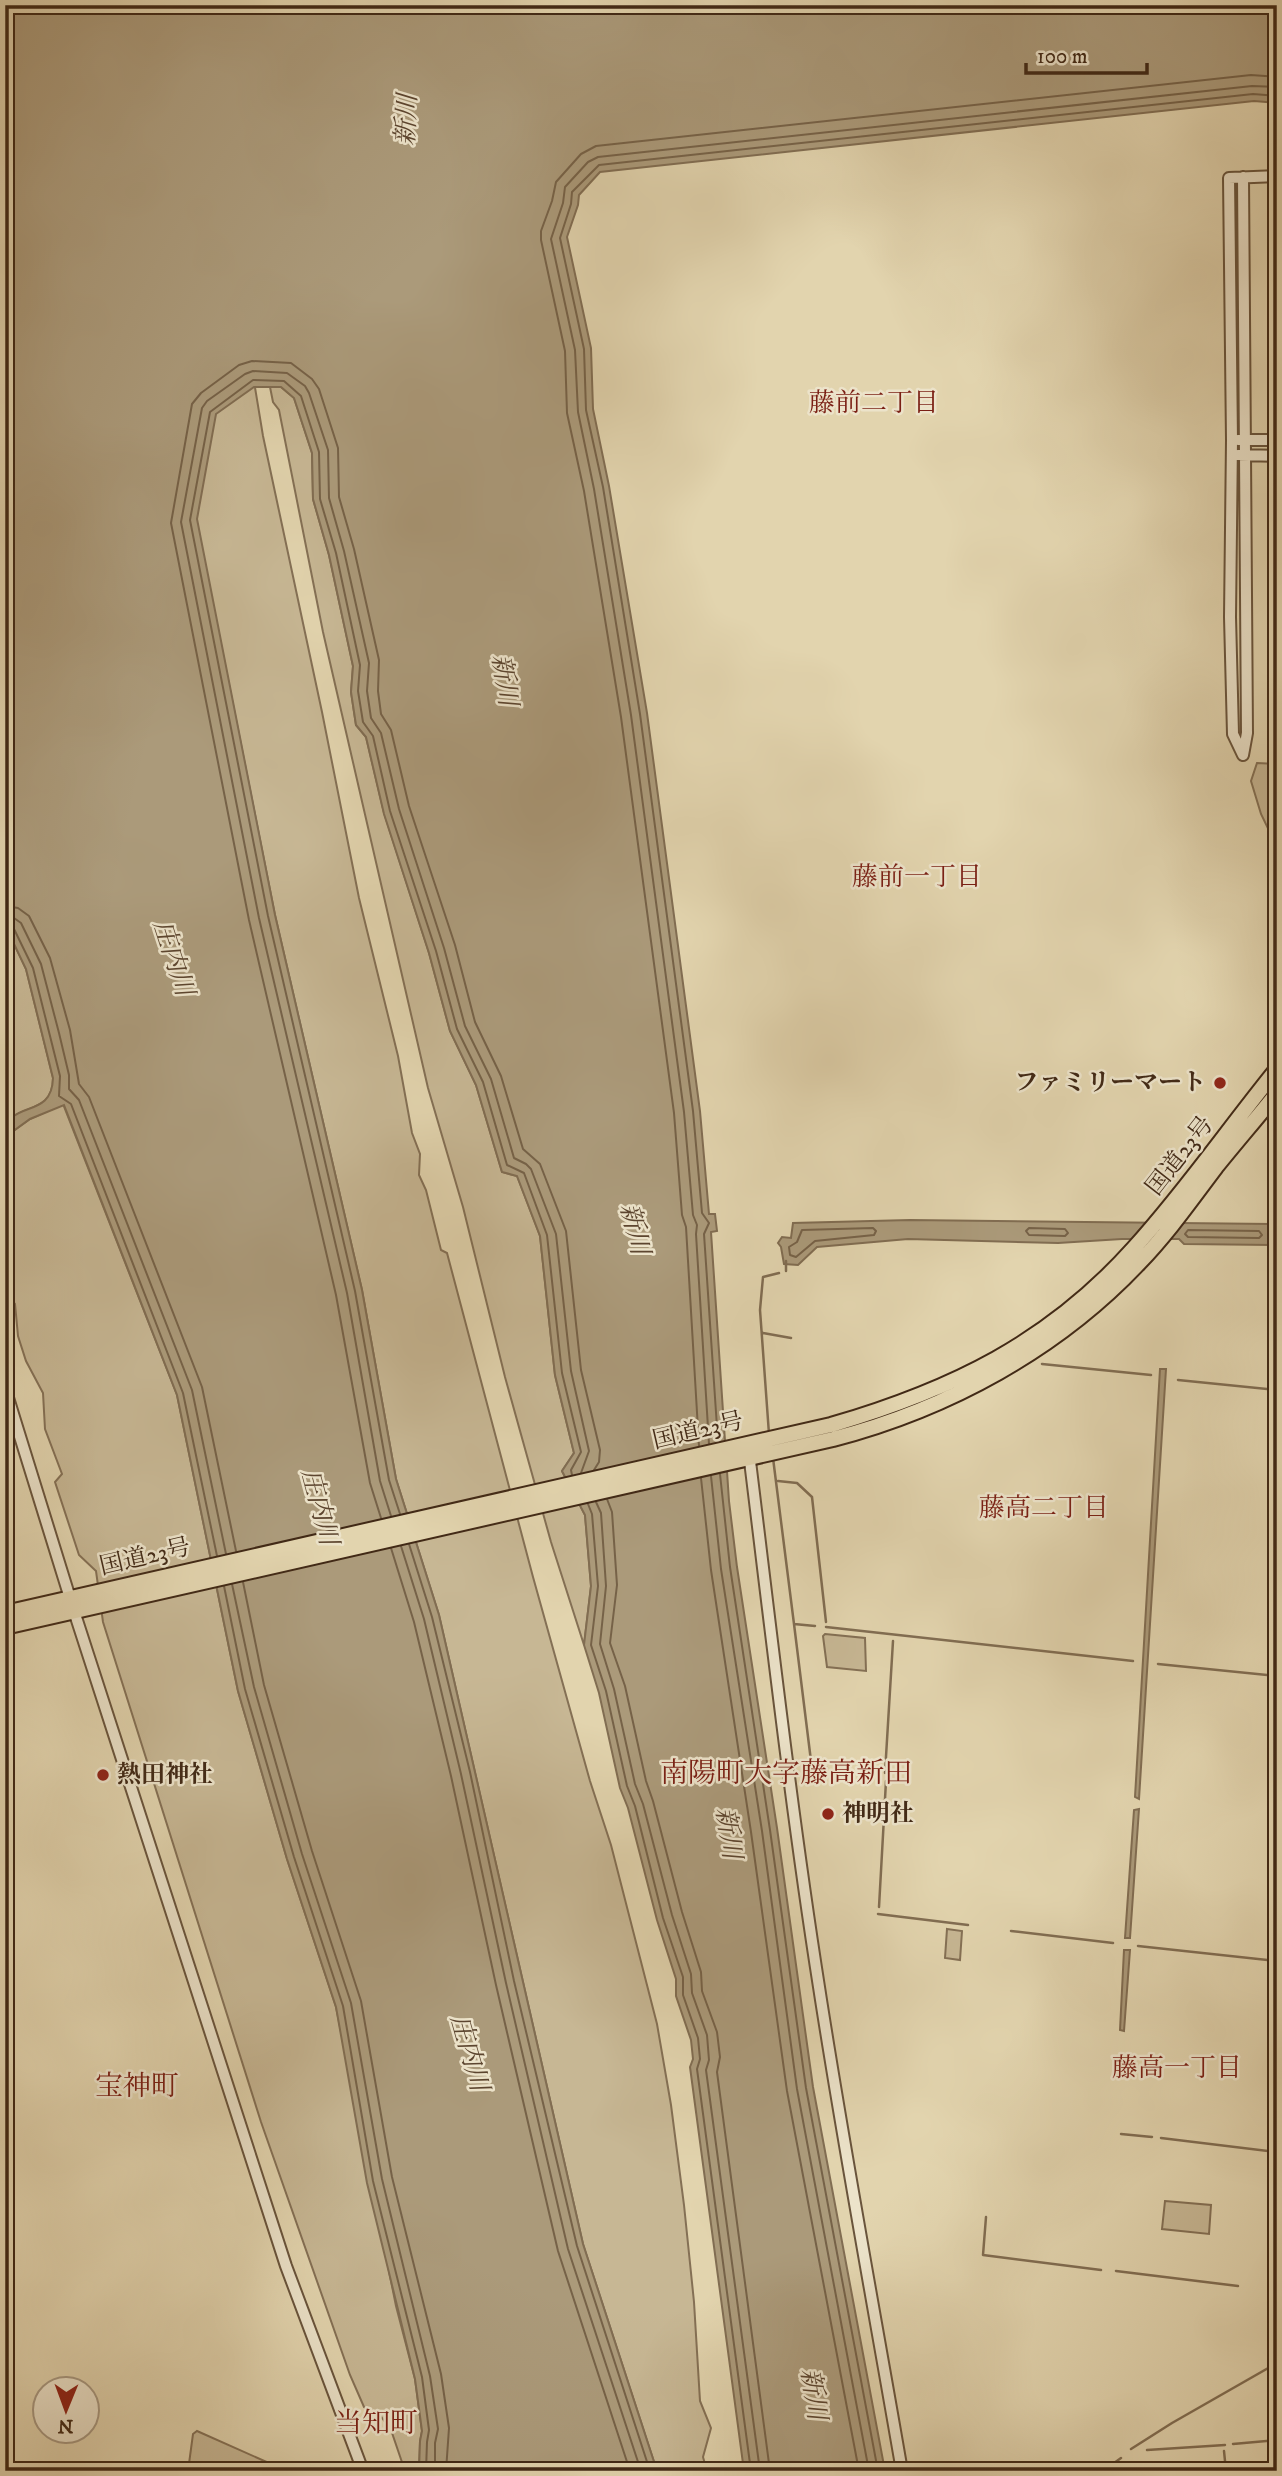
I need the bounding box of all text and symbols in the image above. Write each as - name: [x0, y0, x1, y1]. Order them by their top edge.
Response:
- scale bar: [1026, 32, 1147, 76]
- text: 100 m: [1037, 44, 1088, 70]
- water label: 新川: [389, 90, 425, 147]
- district label: 藤前二丁目: [809, 387, 939, 420]
- water label: 新川: [484, 652, 525, 711]
- district label: 藤前一丁目: [852, 861, 982, 894]
- water label: 庄内川: [145, 916, 202, 1003]
- place label: ファミリーマート: [1014, 1068, 1206, 1098]
- marker: ファミリーマート: [1212, 1075, 1228, 1091]
- street label: 国道23号: [1140, 1110, 1220, 1202]
- water label: 新川: [612, 1200, 657, 1261]
- street label: 国道23号: [649, 1406, 747, 1456]
- water label: 庄内川: [293, 1465, 346, 1552]
- district label: 藤高二丁目: [979, 1492, 1109, 1525]
- street label: 国道23号: [96, 1532, 194, 1582]
- district label: 南陽町大字藤高新田: [660, 1756, 912, 1791]
- place label: 熱田神社: [117, 1760, 213, 1790]
- marker: 熱田神社: [95, 1767, 111, 1783]
- place label: 神明社: [842, 1799, 914, 1829]
- water label: 新川: [708, 1805, 749, 1864]
- marker: 神明社: [820, 1806, 836, 1822]
- water label: 庄内川: [442, 2011, 496, 2098]
- district label: 藤高一丁目: [1112, 2052, 1242, 2085]
- district label: 宝神町: [95, 2069, 179, 2104]
- water label: 新川: [793, 2366, 834, 2425]
- north arrow: [32, 2374, 102, 2444]
- district label: 当知町: [334, 2406, 418, 2441]
- text: N: [57, 2414, 74, 2437]

